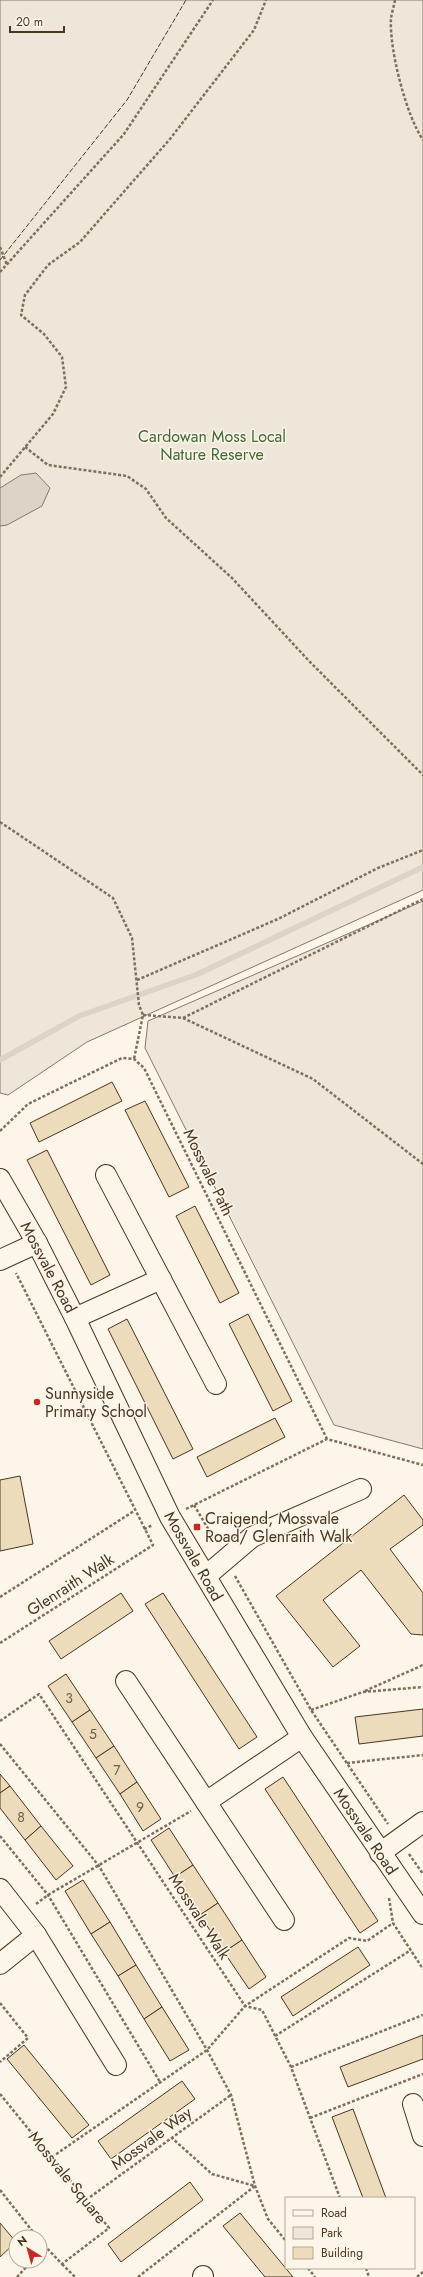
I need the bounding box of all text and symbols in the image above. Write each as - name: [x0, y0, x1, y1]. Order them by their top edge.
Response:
- scale bar: [10, 8, 64, 34]
- text: 20 m: [16, 13, 43, 31]
- park label: Cardowan Moss Local Nature Reserve: [138, 425, 286, 466]
- street label: Mossvale Path: [178, 1125, 240, 1220]
- street label: Mossvale Road: [15, 1217, 82, 1317]
- place label: Sunnyside Primary School: [45, 1382, 147, 1423]
- marker: Sunnyside Primary School: [32, 1397, 42, 1407]
- street label: Mossvale Road: [158, 1507, 229, 1606]
- place label: Craigend, Mossvale Road/ Glenraith Walk: [205, 1507, 353, 1548]
- marker: Craigend, Mossvale Road/ Glenraith Walk: [192, 1522, 202, 1532]
- street label: Glenraith Walk: [22, 1547, 119, 1621]
- house number: 3: [65, 1688, 73, 1708]
- house number: 5: [89, 1724, 97, 1744]
- house number: 7: [113, 1760, 121, 1780]
- street label: Mossvale Road: [328, 1783, 403, 1879]
- house number: 9: [136, 1797, 144, 1817]
- house number: 8: [17, 1807, 25, 1827]
- street label: Mossvale Walk: [163, 1869, 237, 1965]
- street label: Mossvale Way: [106, 2101, 197, 2176]
- street label: Mossvale Square: [23, 2126, 112, 2229]
- legend: [285, 2197, 415, 2269]
- text: Road: [321, 2204, 347, 2222]
- text: Park: [321, 2224, 343, 2242]
- north arrow: [8, 2229, 48, 2269]
- text: N: [14, 2232, 30, 2250]
- text: Building: [321, 2244, 363, 2262]

